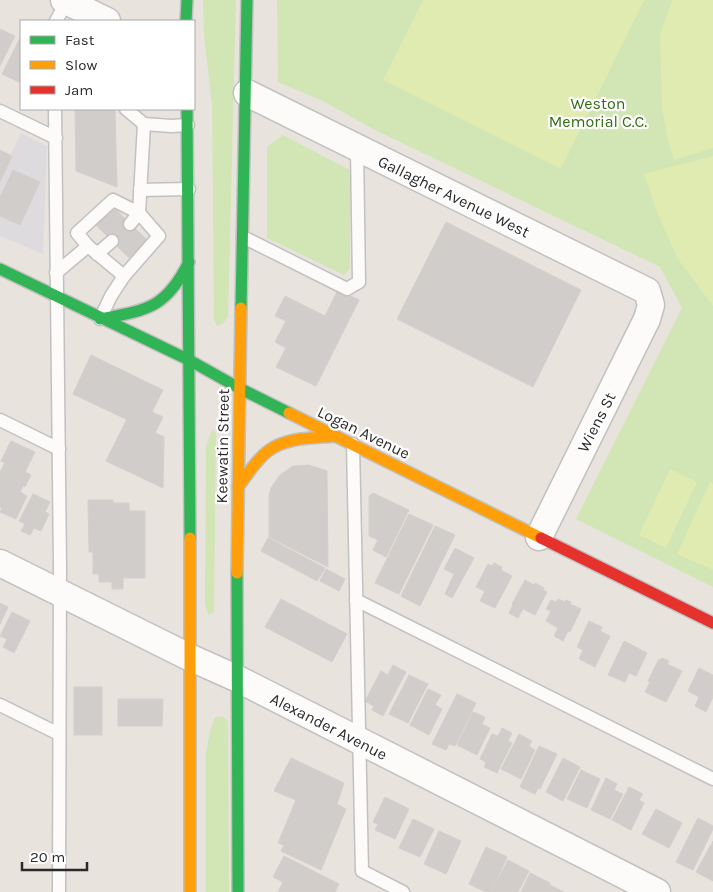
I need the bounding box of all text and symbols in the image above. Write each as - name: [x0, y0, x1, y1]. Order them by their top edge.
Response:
- legend: [20, 20, 195, 110]
- text: Fast: [65, 31, 95, 49]
- text: Slow: [65, 56, 97, 74]
- text: Jam: [65, 81, 93, 99]
- park label: Weston Memorial C.C.: [549, 94, 647, 131]
- street label: Gallagher Avenue West: [375, 151, 533, 241]
- street label: Keewatin Street: [212, 388, 233, 504]
- street label: Wiens St: [573, 389, 620, 455]
- street label: Logan Avenue: [315, 402, 413, 463]
- street label: Alexander Avenue: [267, 689, 390, 764]
- scale bar: [22, 840, 88, 872]
- text: 20 m: [30, 848, 65, 866]

